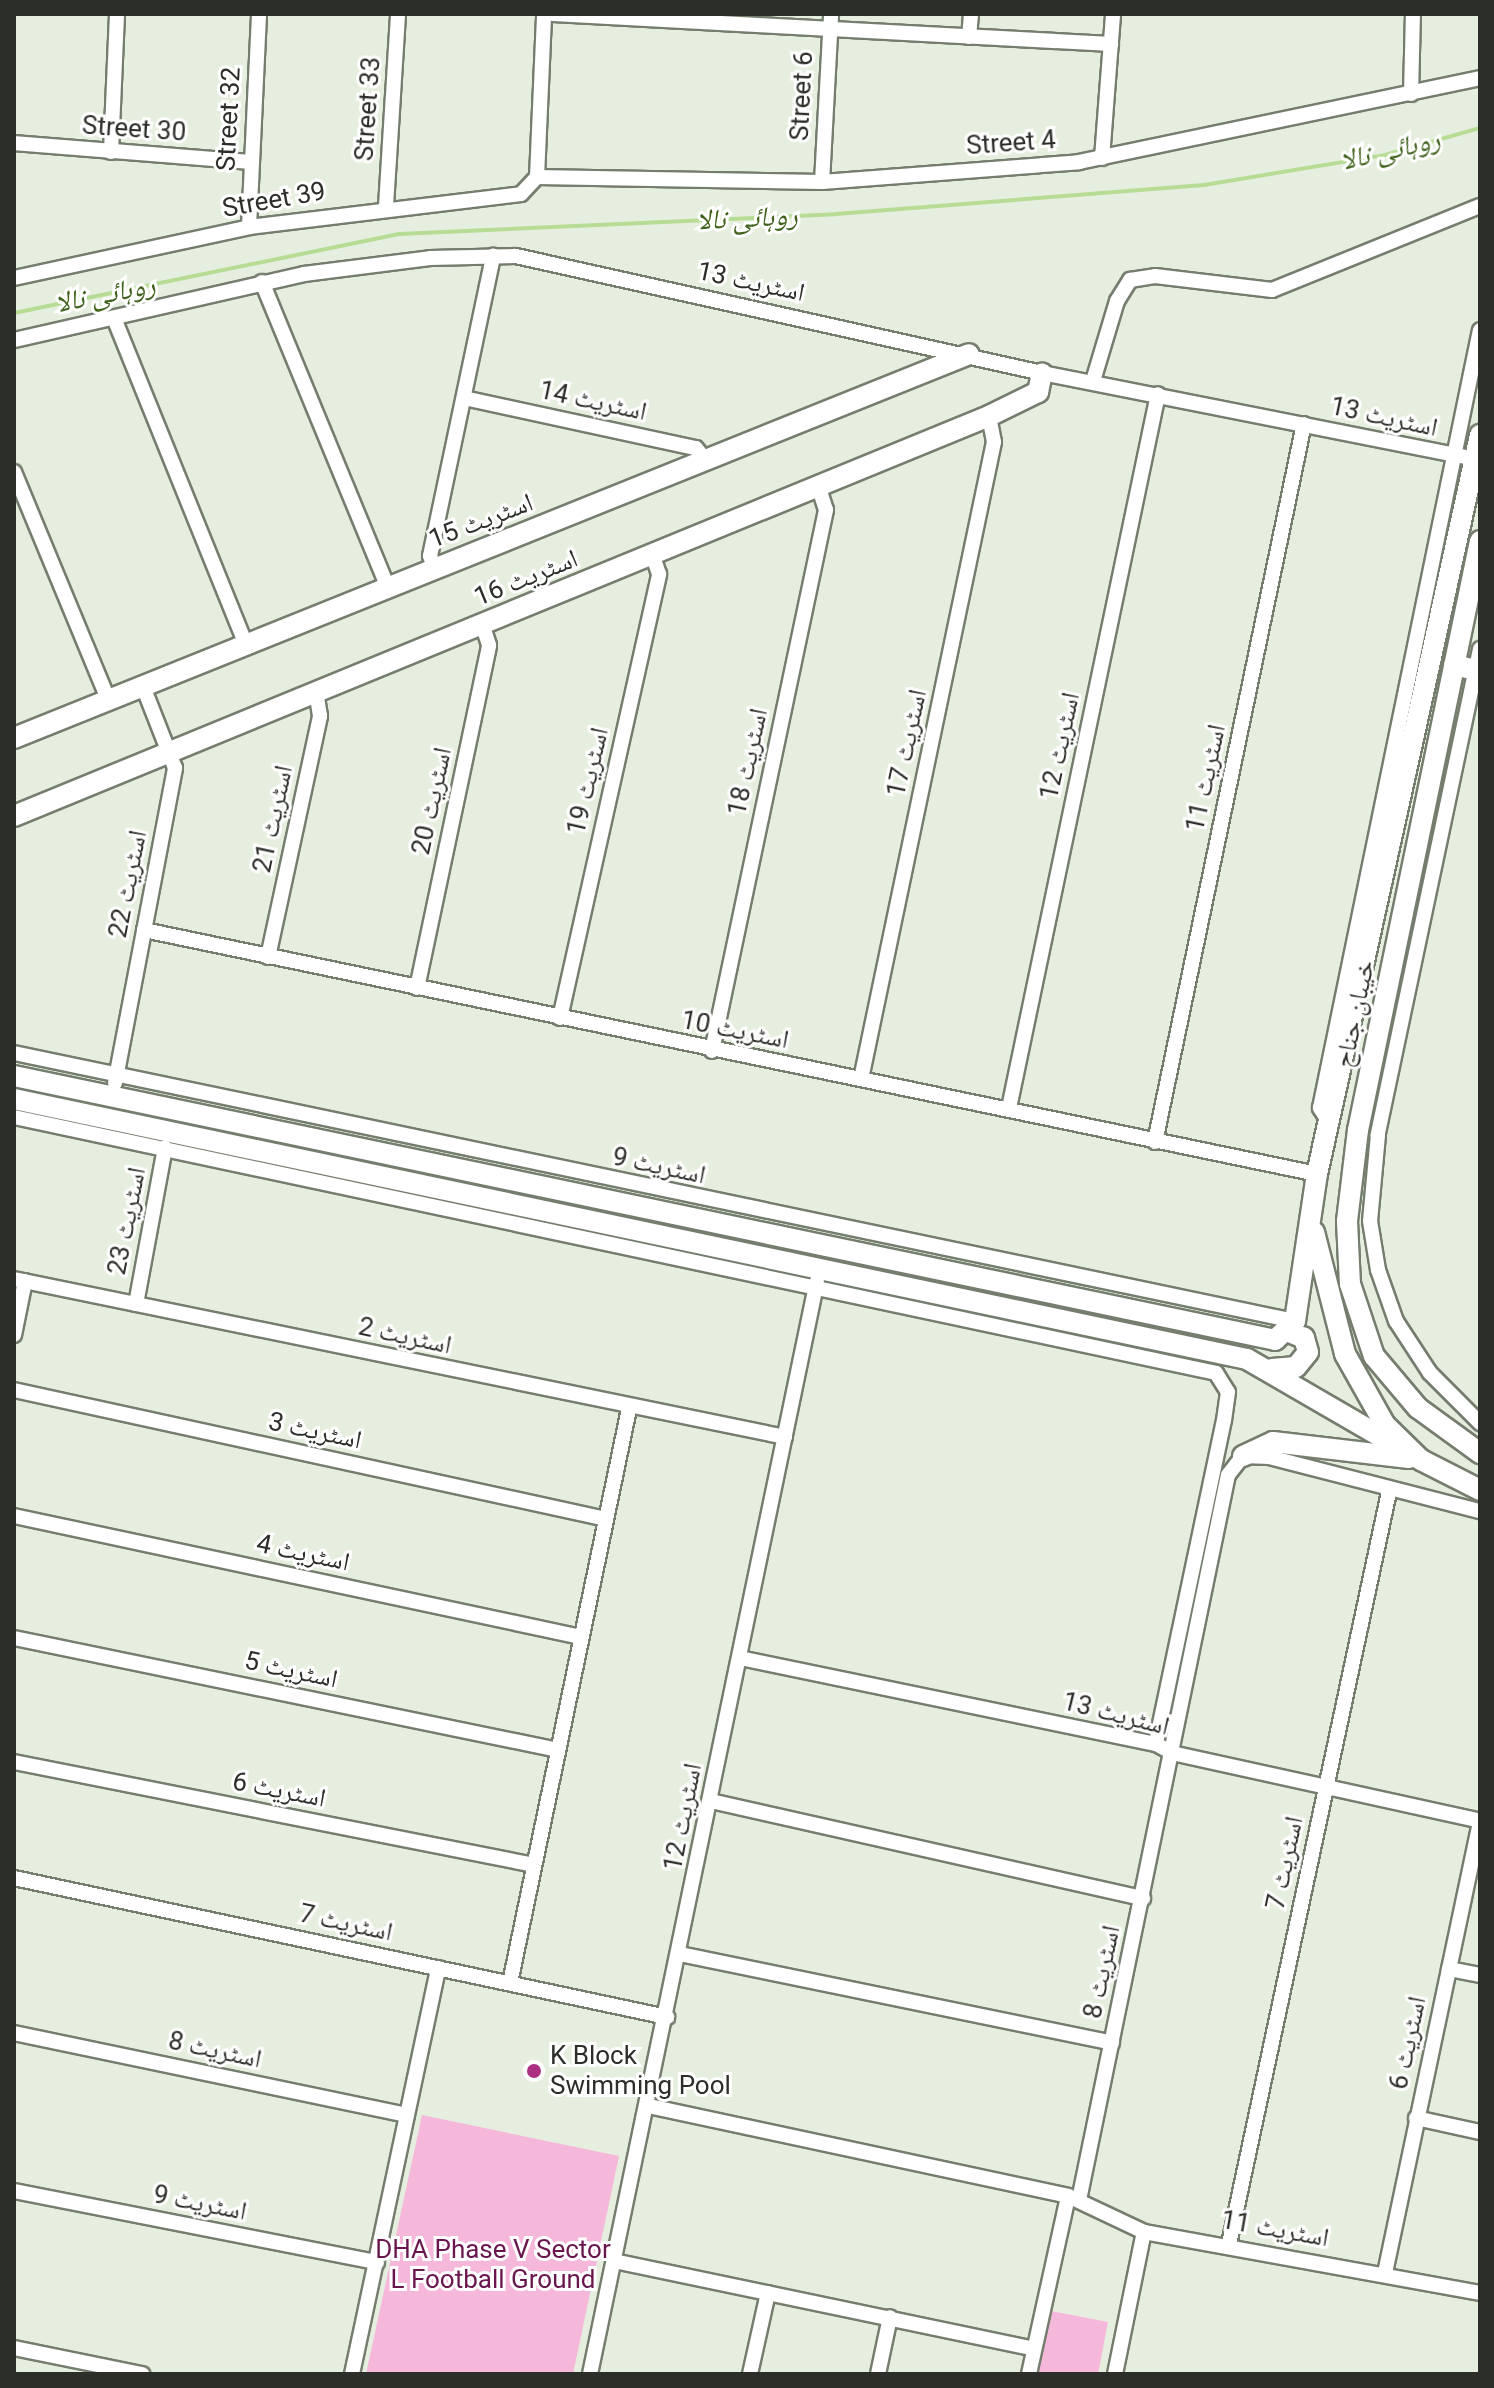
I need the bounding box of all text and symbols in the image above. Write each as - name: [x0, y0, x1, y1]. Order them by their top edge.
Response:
- street label: Street 6: [784, 50, 820, 142]
- street label: Street 33: [349, 56, 387, 162]
- street label: Street 32: [211, 66, 247, 172]
- street label: Street 30: [81, 110, 187, 148]
- water label: روہائی نالا: [1337, 122, 1443, 178]
- street label: Street 4: [965, 124, 1057, 162]
- street label: Street 39: [220, 176, 328, 224]
- water label: روہائی نالا: [695, 199, 799, 237]
- street label: اسٹریٹ 13: [694, 255, 808, 309]
- water label: روہائی نالا: [52, 268, 158, 320]
- street label: اسٹریٹ 14: [536, 374, 650, 428]
- street label: اسٹریٹ 13: [1327, 390, 1441, 444]
- street label: اسٹریٹ 15: [425, 487, 537, 555]
- street label: اسٹریٹ 16: [470, 543, 582, 613]
- street label: اسٹریٹ 17: [880, 686, 934, 800]
- street label: اسٹریٹ 12: [1033, 689, 1087, 803]
- street label: اسٹریٹ 18: [721, 705, 775, 819]
- street label: اسٹریٹ 11: [1179, 721, 1233, 835]
- street label: اسٹریٹ 19: [561, 724, 615, 838]
- street label: اسٹریٹ 20: [405, 744, 459, 858]
- street label: اسٹریٹ 21: [246, 762, 300, 876]
- street label: اسٹریٹ 22: [102, 828, 154, 940]
- street label: خیبان جناح: [1328, 957, 1382, 1071]
- street label: اسٹریٹ 10: [679, 1004, 791, 1056]
- street label: اسٹریٹ 9: [610, 1141, 708, 1191]
- street label: اسٹریٹ 23: [101, 1165, 153, 1277]
- street label: اسٹریٹ 2: [356, 1311, 454, 1361]
- street label: اسٹریٹ 3: [266, 1406, 364, 1456]
- street label: اسٹریٹ 4: [254, 1528, 352, 1578]
- street label: اسٹریٹ 5: [242, 1645, 340, 1695]
- street label: اسٹریٹ 13: [1059, 1686, 1173, 1742]
- street label: اسٹریٹ 12: [657, 1761, 709, 1873]
- street label: اسٹریٹ 6: [230, 1766, 328, 1814]
- street label: اسٹریٹ 7: [1260, 1814, 1310, 1912]
- street label: اسٹریٹ 7: [297, 1898, 395, 1948]
- street label: اسٹریٹ 8: [1077, 1923, 1127, 2021]
- street label: اسٹریٹ 6: [1383, 1994, 1433, 2092]
- street label: اسٹریٹ 8: [166, 2025, 264, 2075]
- place label: K Block Swimming Pool: [550, 2040, 731, 2102]
- marker: K Block Swimming Pool: [525, 2062, 543, 2080]
- street label: اسٹریٹ 9: [151, 2179, 249, 2227]
- street label: اسٹریٹ 11: [1219, 2204, 1331, 2254]
- park label: DHA Phase V Sector L Football Ground: [375, 2234, 611, 2296]

